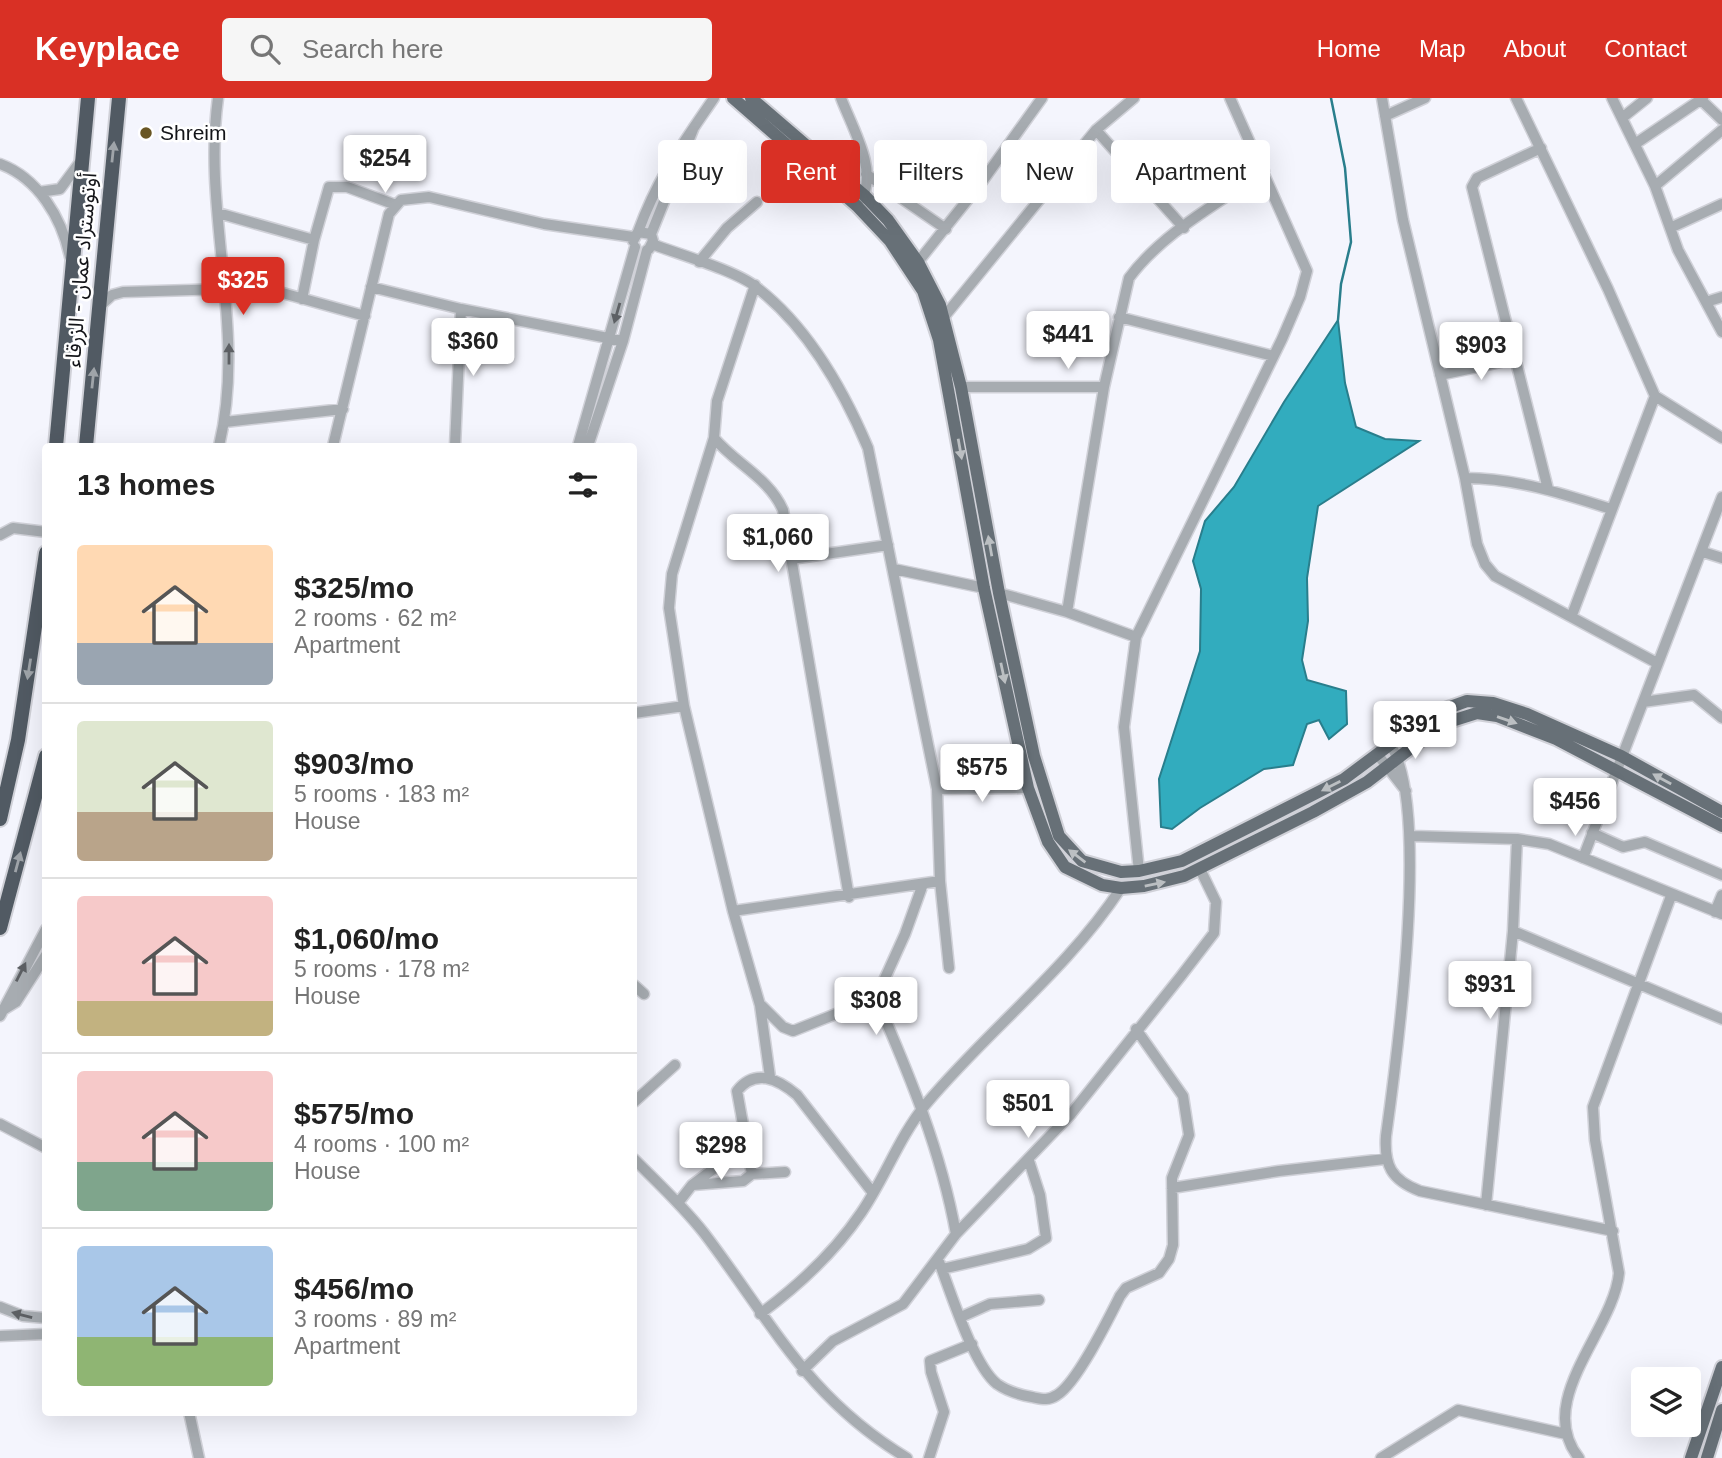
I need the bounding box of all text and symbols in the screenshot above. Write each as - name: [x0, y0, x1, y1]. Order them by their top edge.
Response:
- search box: [222, 18, 712, 81]
- text: Keyplace: [35, 30, 180, 67]
- icon: search: [246, 30, 284, 68]
- text: Search here: [302, 34, 444, 64]
- text: Home: [1317, 35, 1381, 62]
- text: Map: [1419, 35, 1466, 62]
- text: About: [1504, 35, 1566, 62]
- text: Contact: [1604, 35, 1687, 62]
- place label: Shreim: [160, 121, 227, 144]
- marker: Shreim: [138, 125, 154, 141]
- pin: $254: [344, 136, 426, 195]
- chip: Buy: [658, 140, 747, 203]
- chip: Rent: [761, 140, 860, 203]
- chip: Filters: [874, 140, 987, 203]
- chip: New: [1001, 140, 1097, 203]
- chip: Apartment: [1111, 140, 1270, 203]
- one-way arrow: [107, 141, 118, 163]
- text: $254: [359, 145, 411, 171]
- street label: أوتوستراد عمان - الزرقاء: [60, 172, 101, 368]
- pin: $325: [202, 258, 284, 317]
- text: $325: [217, 267, 269, 293]
- one-way arrow: [611, 303, 621, 324]
- pin: $441: [1027, 312, 1109, 371]
- pin: $360: [432, 318, 514, 378]
- text: $441: [1042, 321, 1094, 347]
- pin: $903: [1440, 322, 1522, 382]
- text: $360: [447, 328, 499, 354]
- text: $903: [1455, 332, 1507, 358]
- one-way arrow: [223, 342, 235, 364]
- one-way arrow: [88, 367, 99, 389]
- one-way arrow: [955, 438, 966, 460]
- icon: filters: [564, 466, 602, 504]
- text: 13 homes: [77, 468, 215, 501]
- pin: $1,060: [721, 514, 835, 574]
- text: $1,060: [743, 524, 813, 550]
- one-way arrow: [984, 535, 995, 557]
- text: $325/mo: [294, 571, 414, 604]
- icon: home: [133, 573, 217, 657]
- text: 2 rooms · 62 m²: [294, 605, 456, 631]
- text: Apartment: [294, 632, 400, 658]
- one-way arrow: [23, 658, 34, 680]
- one-way arrow: [998, 662, 1009, 684]
- pin: $391: [1374, 702, 1456, 761]
- text: $391: [1389, 711, 1441, 737]
- one-way arrow: [1497, 715, 1518, 726]
- pin: $575: [941, 744, 1023, 804]
- text: $903/mo: [294, 747, 414, 780]
- icon: home: [133, 749, 217, 833]
- text: $575: [956, 754, 1008, 780]
- one-way arrow: [1652, 773, 1672, 785]
- pin: $456: [1534, 778, 1616, 838]
- one-way arrow: [1320, 779, 1340, 791]
- text: 5 rooms · 183 m²: [294, 781, 469, 807]
- text: $456: [1549, 788, 1601, 814]
- text: House: [294, 808, 360, 834]
- one-way arrow: [1068, 849, 1086, 863]
- one-way arrow: [13, 851, 24, 873]
- one-way arrow: [1144, 878, 1166, 889]
- text: $1,060/mo: [294, 922, 439, 955]
- icon: home: [133, 924, 217, 1008]
- text: 5 rooms · 178 m²: [294, 956, 469, 982]
- one-way arrow: [16, 962, 27, 982]
- pin: $931: [1449, 962, 1531, 1021]
- text: $931: [1464, 971, 1516, 997]
- pin: $308: [835, 978, 917, 1037]
- text: House: [294, 983, 360, 1009]
- text: $308: [850, 987, 902, 1013]
- pin: $501: [987, 1080, 1069, 1140]
- text: $501: [1002, 1090, 1054, 1116]
- text: $575/mo: [294, 1097, 414, 1130]
- icon: home: [133, 1099, 217, 1183]
- pin: $298: [680, 1122, 762, 1182]
- text: 4 rooms · 100 m²: [294, 1131, 469, 1157]
- text: $298: [695, 1132, 747, 1158]
- text: House: [294, 1158, 360, 1184]
- text: $456/mo: [294, 1272, 414, 1305]
- icon: home: [133, 1274, 217, 1358]
- text: 3 rooms · 89 m²: [294, 1306, 456, 1332]
- one-way arrow: [11, 1309, 32, 1319]
- text: Apartment: [294, 1333, 400, 1359]
- map controls: [1631, 1367, 1701, 1437]
- button: layers: [1631, 1367, 1701, 1437]

